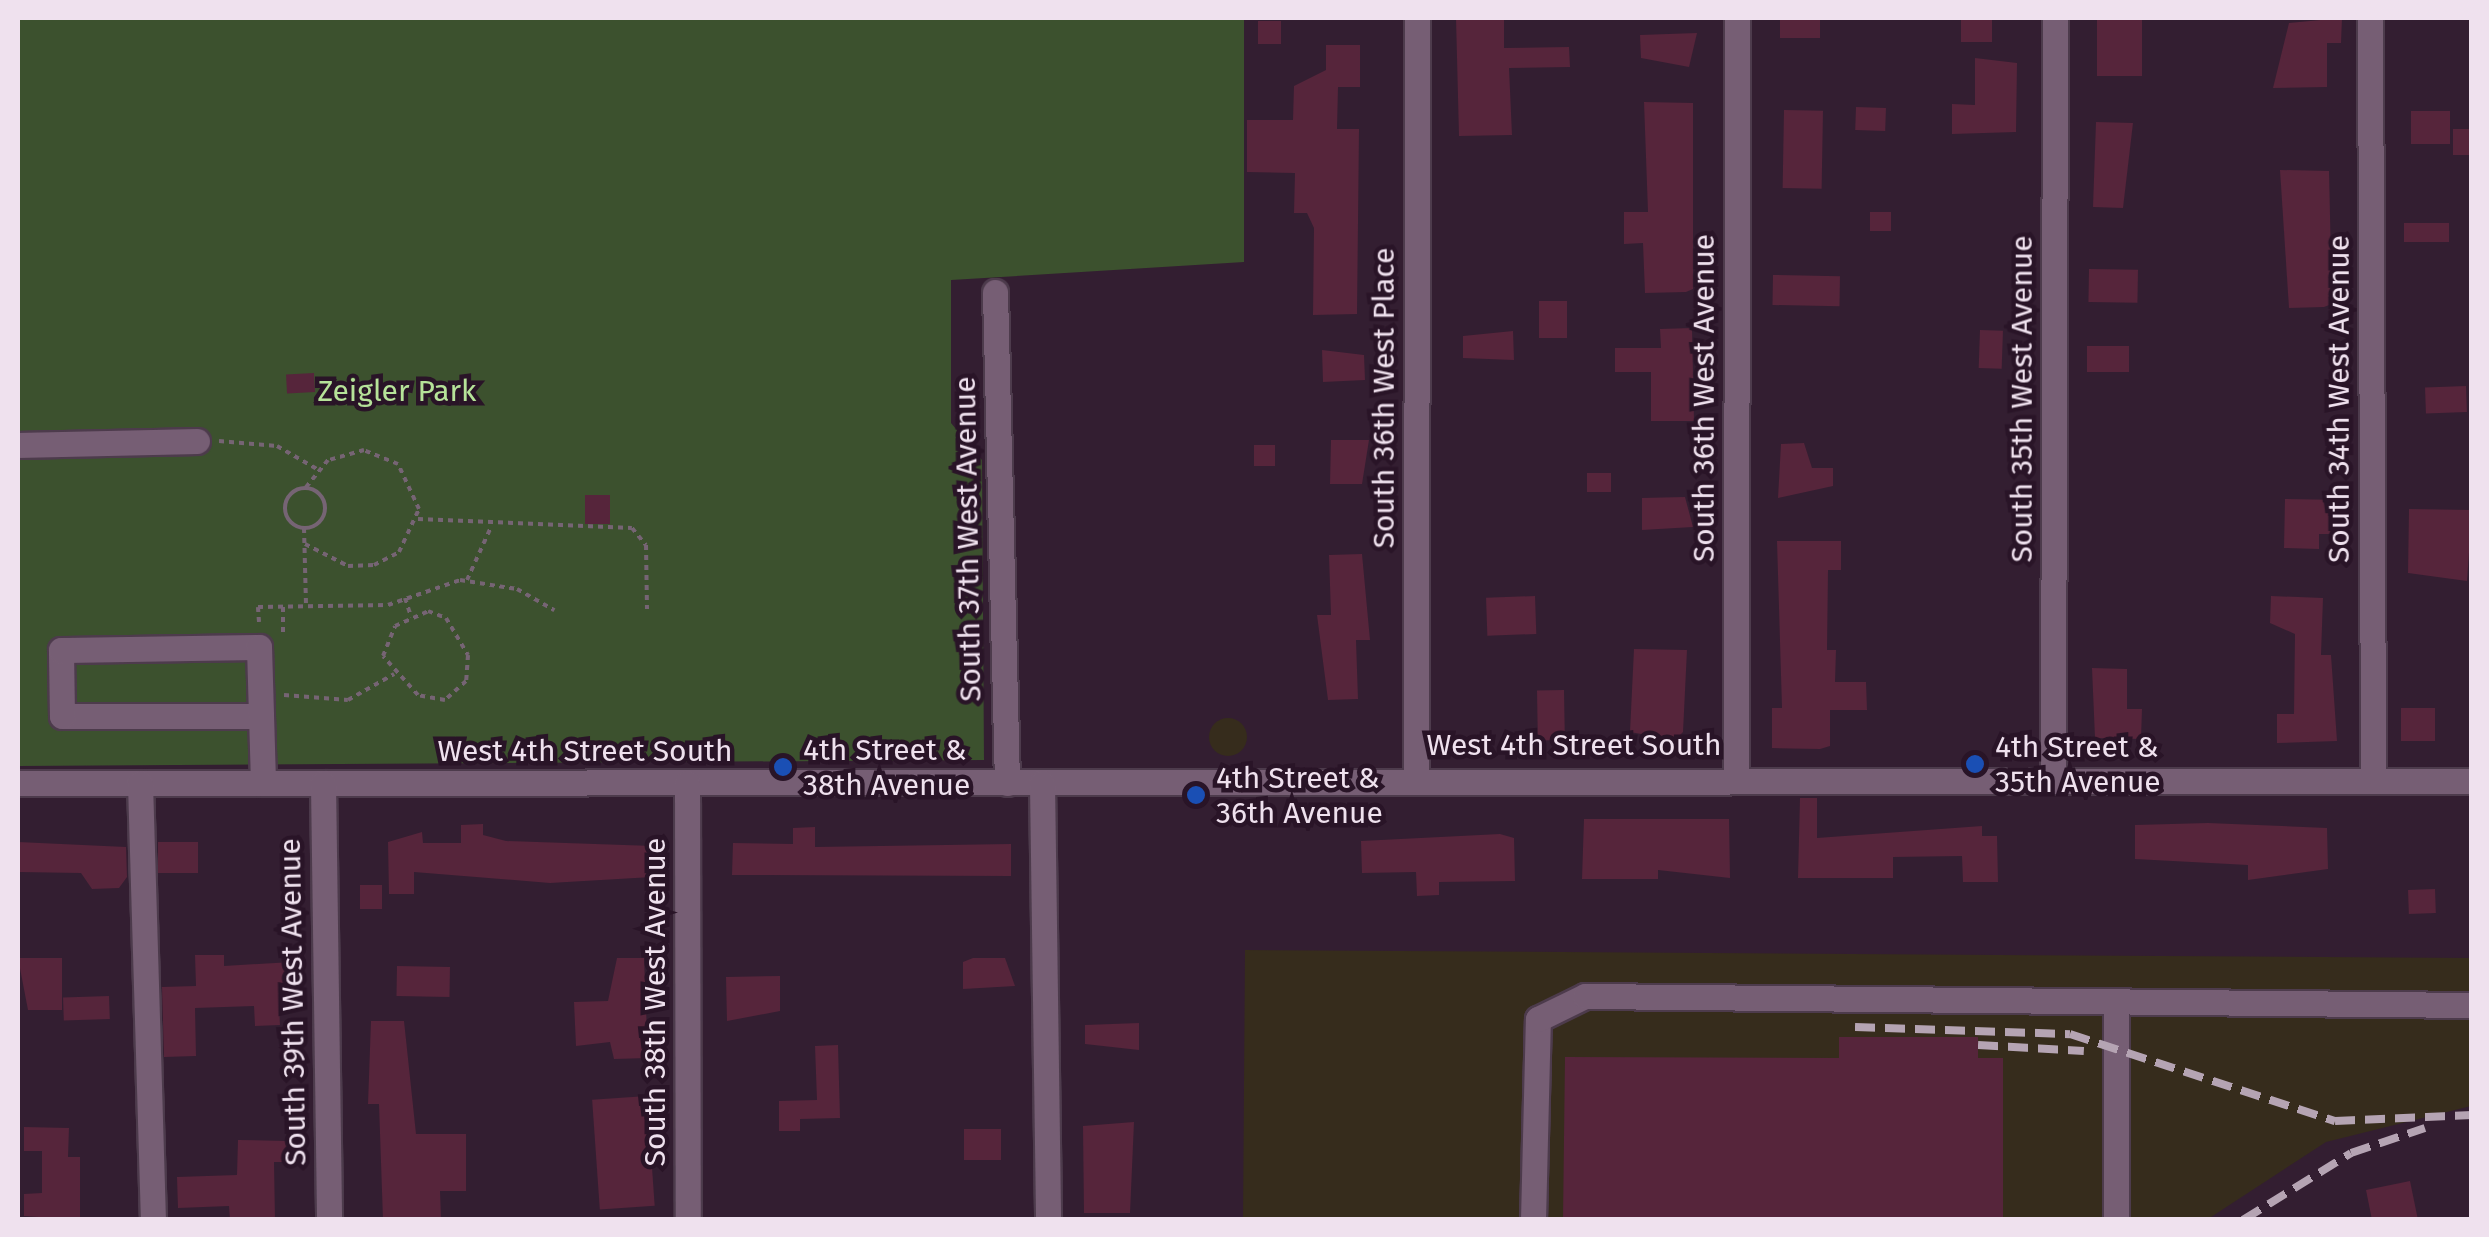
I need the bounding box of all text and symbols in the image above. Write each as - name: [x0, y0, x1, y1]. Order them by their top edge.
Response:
- street label: South 36th West Avenue: [1686, 234, 1722, 562]
- street label: South 35th West Avenue: [2004, 235, 2040, 563]
- street label: South 34th West Avenue: [2321, 235, 2357, 563]
- street label: South 36th West Place: [1366, 248, 1402, 548]
- park label: Zeigler Park: [318, 373, 476, 409]
- street label: South 37th West Avenue: [947, 376, 989, 702]
- street label: West 4th Street South: [1426, 727, 1722, 763]
- place label: 4th Street & 35th Avenue: [1995, 729, 2161, 800]
- place label: 4th Street & 38th Avenue: [803, 732, 970, 802]
- street label: West 4th Street South: [437, 733, 733, 769]
- marker: 4th Street & 35th Avenue: [1964, 753, 1986, 775]
- marker: 4th Street & 38th Avenue: [772, 756, 794, 778]
- place label: 4th Street & 36th Avenue: [1216, 760, 1383, 830]
- marker: 4th Street & 36th Avenue: [1185, 784, 1207, 806]
- street label: South 39th West Avenue: [272, 838, 314, 1166]
- street label: South 38th West Avenue: [637, 838, 673, 1166]

